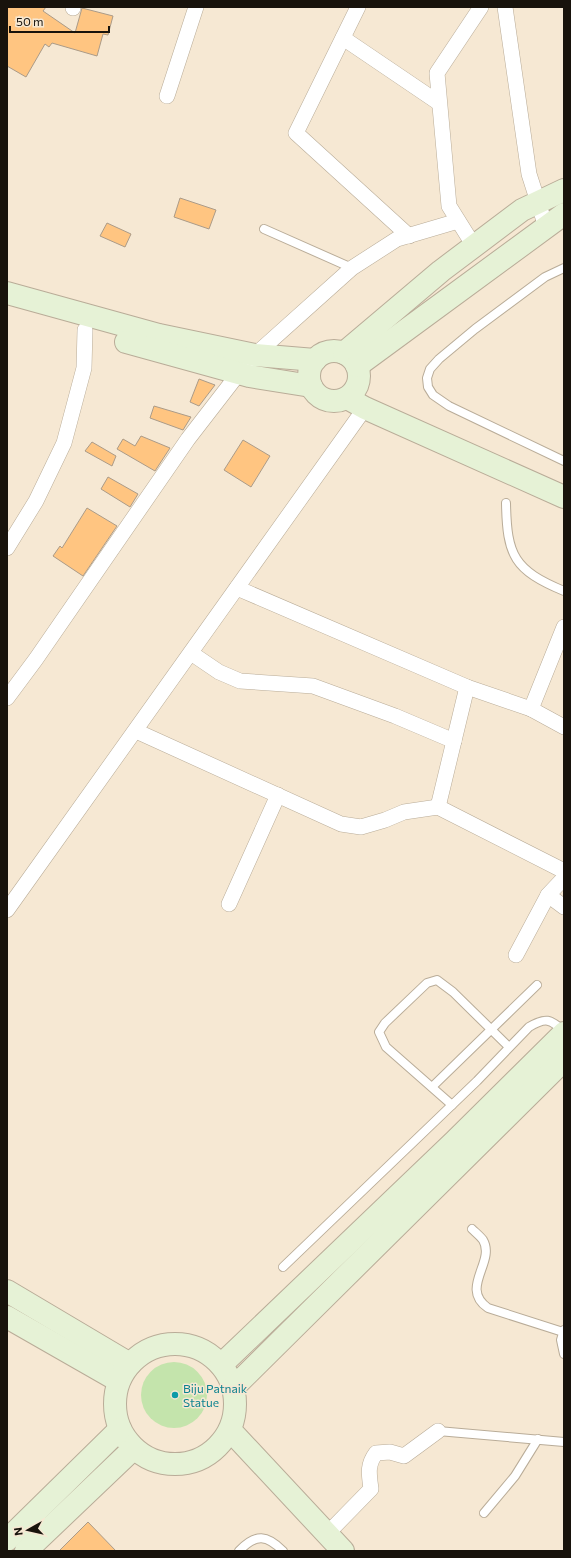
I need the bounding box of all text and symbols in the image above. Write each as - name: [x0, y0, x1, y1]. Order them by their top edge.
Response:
- scale bar: [10, 8, 109, 34]
- text: 50 m: [16, 14, 44, 28]
- place label: Biju Patnaik Statue: [183, 1381, 248, 1409]
- marker: Biju Patnaik Statue: [170, 1390, 180, 1400]
- north arrow: [8, 1510, 48, 1550]
- text: N: [11, 1526, 25, 1536]

